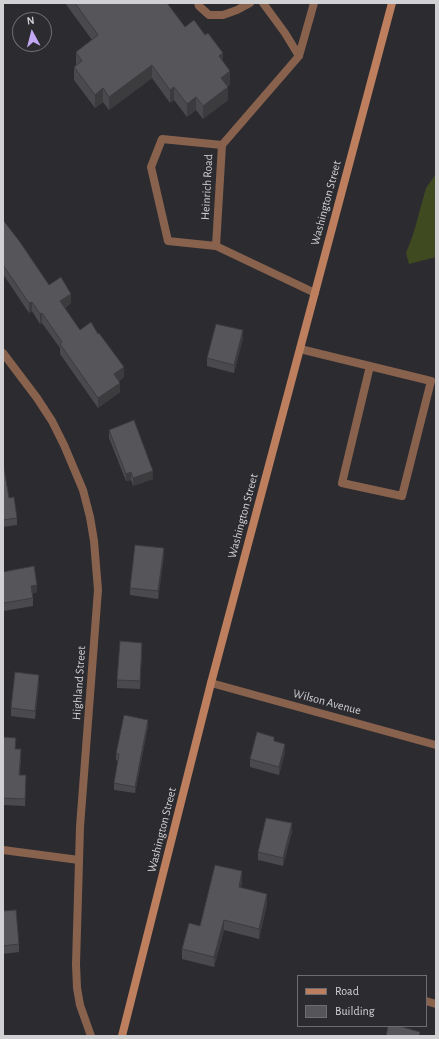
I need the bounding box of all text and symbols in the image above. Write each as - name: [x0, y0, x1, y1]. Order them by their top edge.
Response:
- north arrow: [12, 12, 52, 52]
- text: N: [26, 15, 35, 27]
- street label: Heinrich Road: [198, 154, 216, 220]
- street label: Washington Street: [308, 159, 344, 247]
- street label: Washington Street: [225, 472, 261, 560]
- street label: Highland Street: [69, 645, 89, 721]
- street label: Wilson Avenue: [291, 686, 363, 718]
- street label: Washington Street: [144, 786, 180, 874]
- legend: [297, 975, 427, 1027]
- text: Road: [335, 985, 359, 997]
- text: Building: [335, 1005, 375, 1017]

